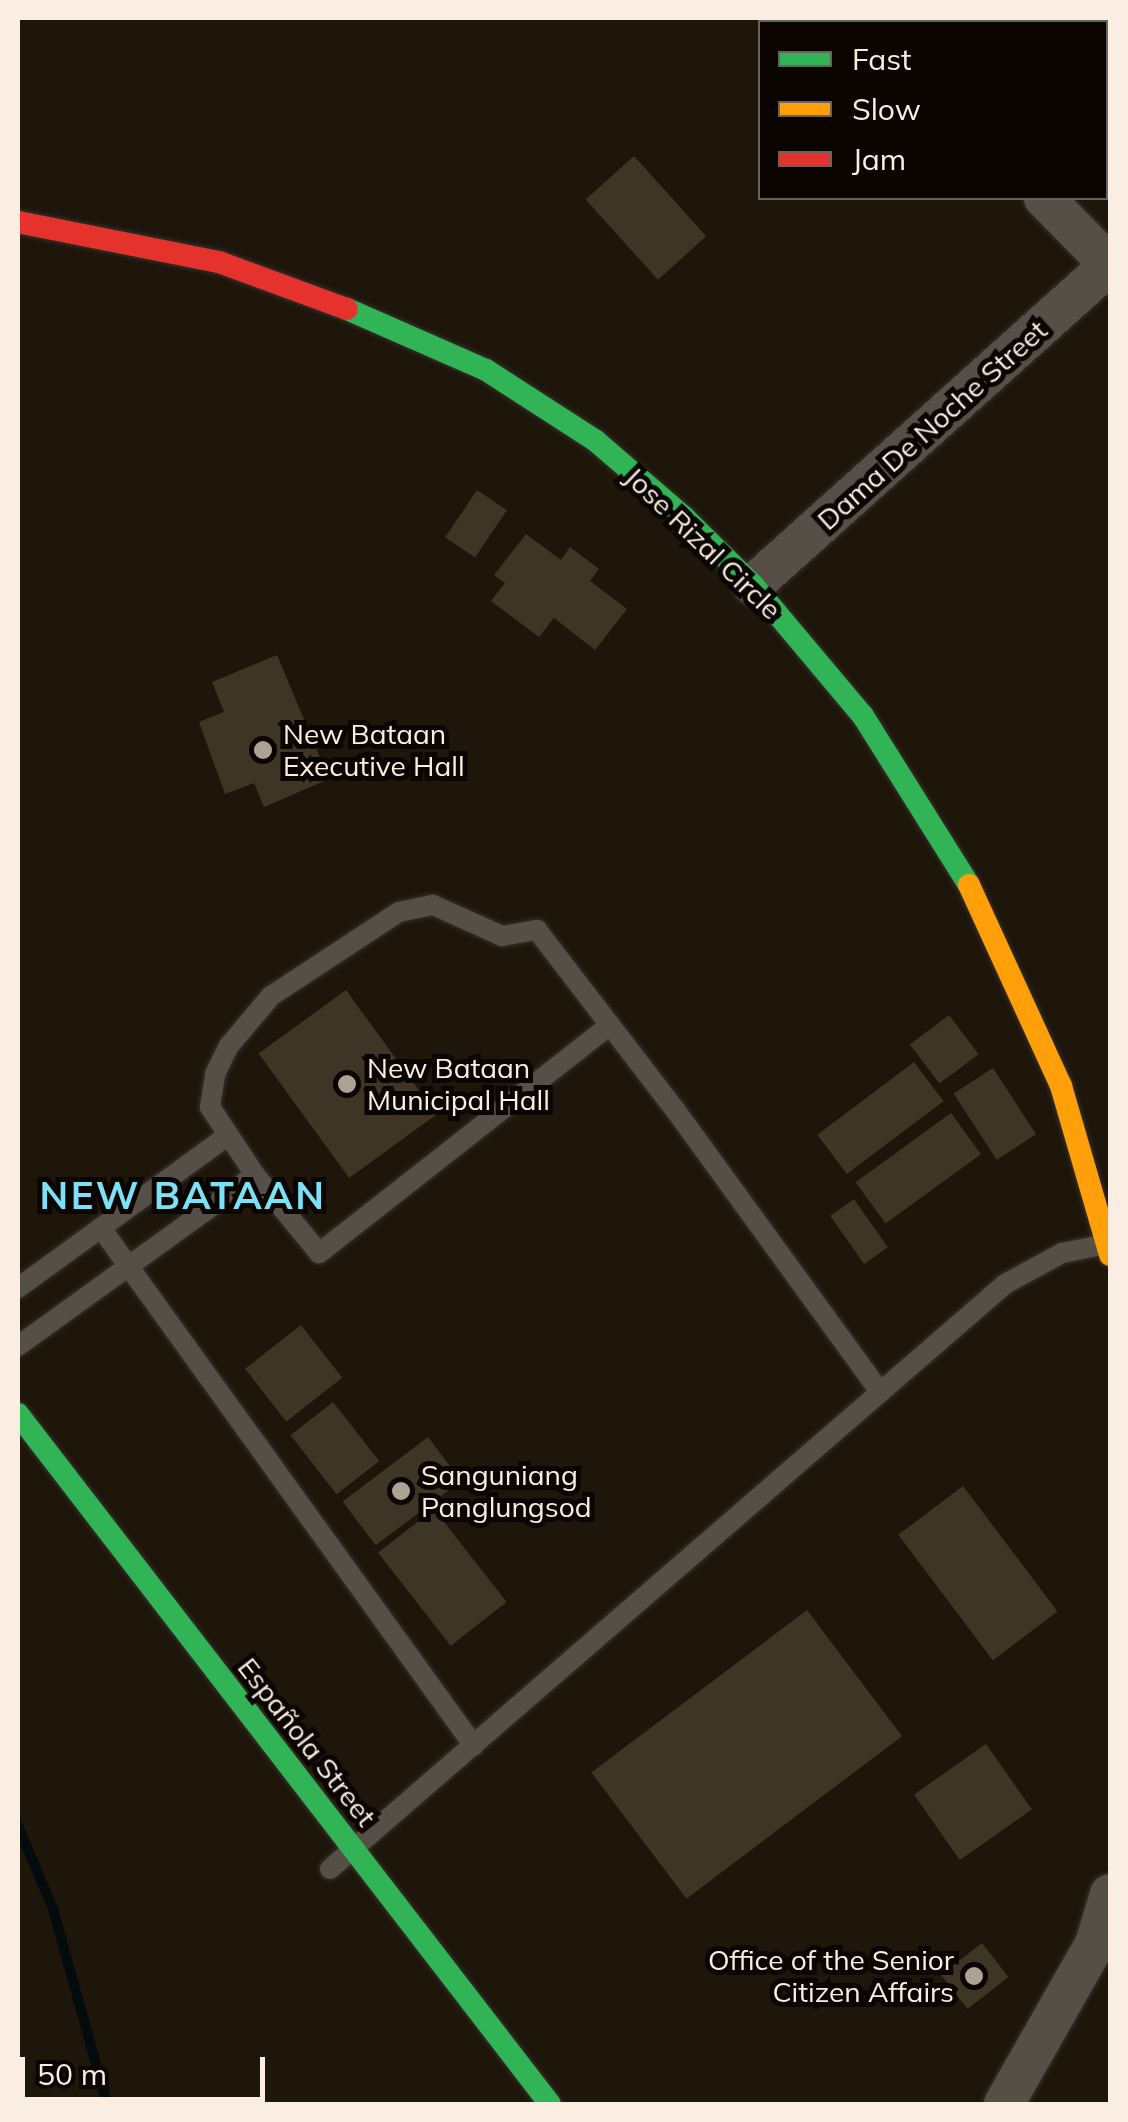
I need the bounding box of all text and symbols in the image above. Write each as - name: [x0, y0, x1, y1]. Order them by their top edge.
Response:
- legend: [758, 20, 1108, 200]
- text: Fast: [852, 40, 912, 78]
- text: Slow: [852, 90, 921, 128]
- text: Jam: [852, 140, 906, 178]
- street label: Dama De Noche Street: [810, 313, 1054, 537]
- street label: Jose Rizal Circle: [618, 460, 788, 626]
- place label: New Bataan Executive Hall: [283, 717, 465, 783]
- marker: New Bataan Executive Hall: [252, 739, 274, 761]
- place label: New Bataan Municipal Hall: [367, 1051, 550, 1117]
- marker: New Bataan Municipal Hall: [336, 1073, 358, 1095]
- district label: NEW BATAAN: [39, 1173, 327, 1219]
- place label: Sanguniang Panglungsod: [421, 1458, 591, 1524]
- marker: Sanguniang Panglungsod: [390, 1480, 412, 1502]
- street label: Española Street: [231, 1651, 383, 1833]
- place label: Office of the Senior Citizen Affairs: [708, 1943, 954, 2009]
- marker: Office of the Senior Citizen Affairs: [963, 1965, 985, 1987]
- scale bar: [25, 2037, 270, 2099]
- text: 50 m: [37, 2055, 107, 2093]

